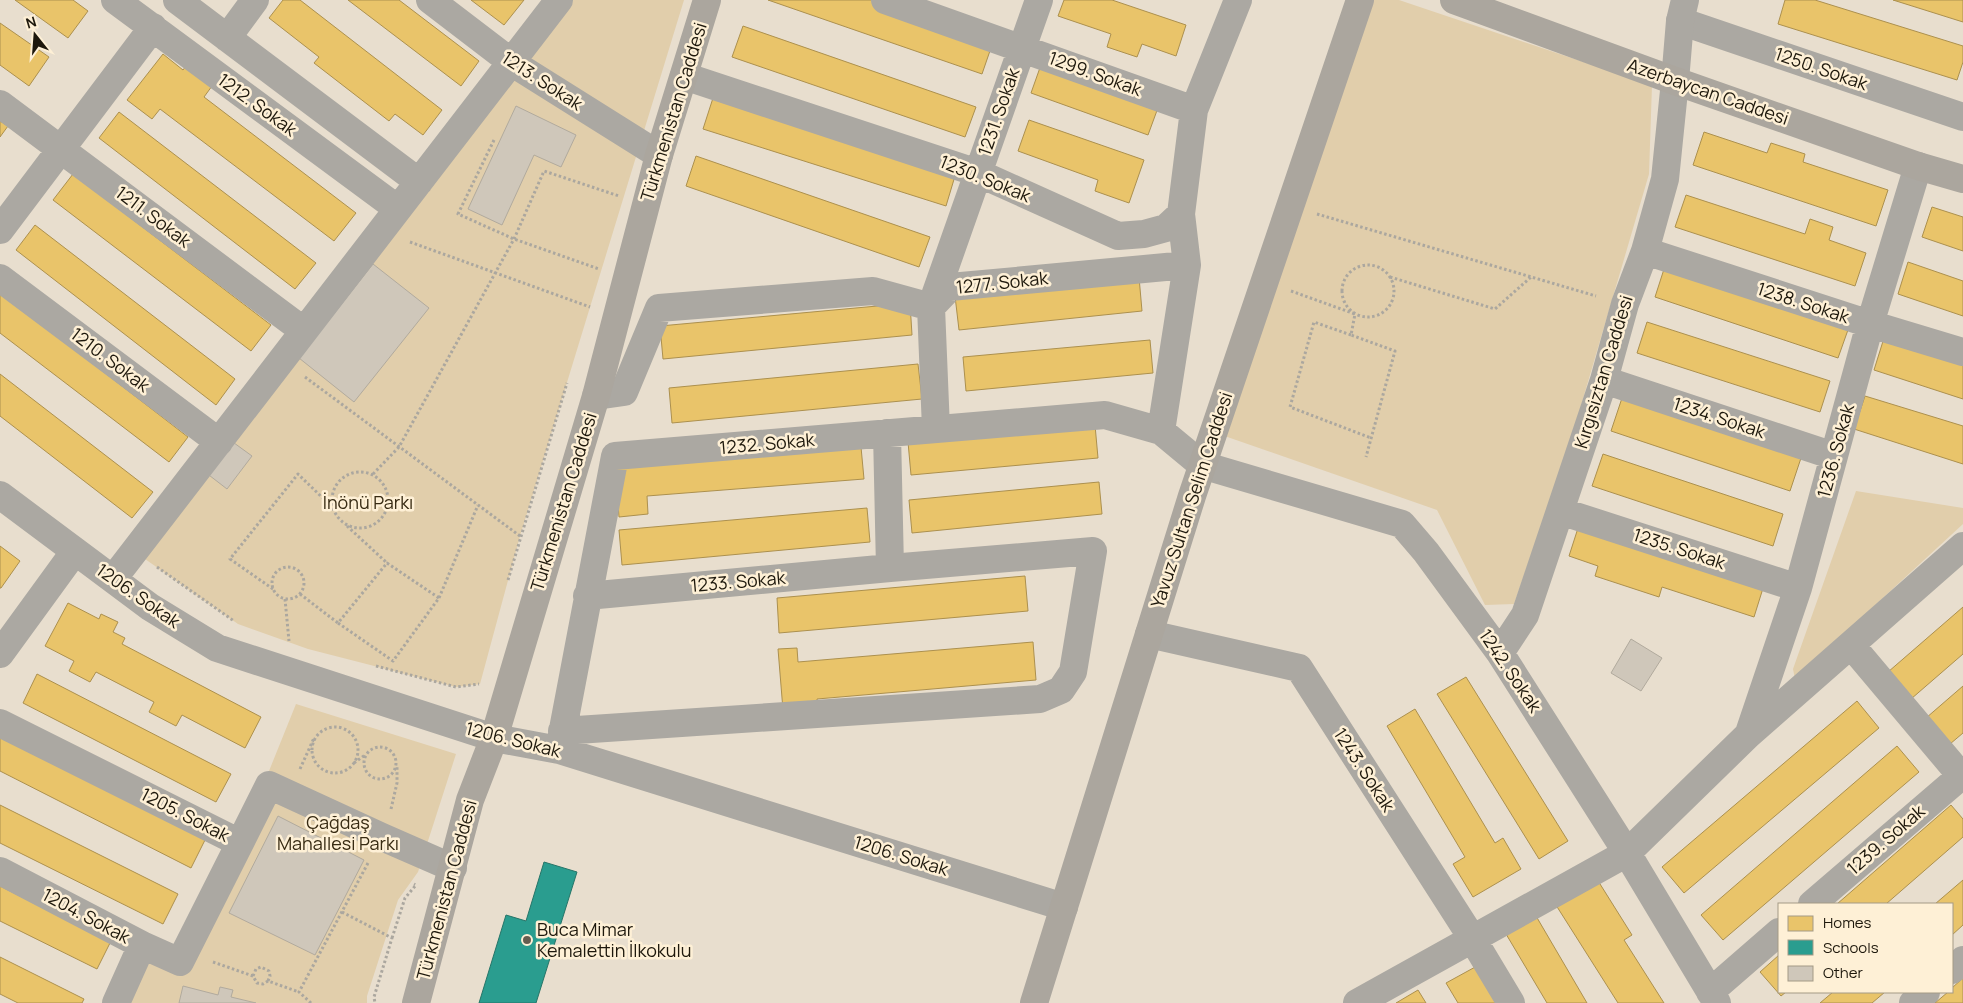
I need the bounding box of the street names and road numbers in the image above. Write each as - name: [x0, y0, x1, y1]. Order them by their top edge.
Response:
- street label: Türkmenistan Caddesi: [634, 19, 712, 204]
- street label: 1250. Sokak: [1772, 41, 1872, 95]
- street label: 1213. Sokak: [497, 45, 589, 116]
- street label: 1299. Sokak: [1046, 45, 1146, 101]
- street label: Azerbaycan Caddesi: [1624, 52, 1792, 130]
- street label: 1231. Sokak: [972, 64, 1025, 159]
- street label: 1212. Sokak: [213, 67, 303, 142]
- street label: 1230. Sokak: [936, 149, 1035, 208]
- street label: 1211. Sokak: [111, 180, 197, 253]
- street label: 1277. Sokak: [955, 265, 1050, 299]
- street label: 1238. Sokak: [1754, 276, 1853, 329]
- street label: Kırgısiztan Caddesi: [1568, 292, 1638, 451]
- street label: 1210. Sokak: [66, 322, 156, 397]
- street label: Yavuz Sultan Selim Caddesi: [1145, 389, 1237, 611]
- street label: 1234. Sokak: [1670, 391, 1769, 444]
- street label: 1236. Sokak: [1811, 400, 1859, 500]
- street label: Türkmenistan Caddesi: [524, 409, 602, 594]
- street label: 1232. Sokak: [718, 427, 816, 459]
- street label: 1235. Sokak: [1630, 522, 1729, 575]
- street label: 1206. Sokak: [92, 557, 186, 633]
- street label: 1233. Sokak: [690, 565, 787, 597]
- street label: 1242. Sokak: [1474, 624, 1548, 718]
- street label: 1206. Sokak: [463, 716, 564, 763]
- street label: 1243. Sokak: [1329, 723, 1401, 817]
- street label: 1205. Sokak: [137, 782, 235, 847]
- street label: Türkmenistan Caddesi: [410, 797, 482, 983]
- street label: 1239. Sokak: [1841, 798, 1930, 880]
- street label: 1206. Sokak: [851, 829, 952, 881]
- street label: 1204. Sokak: [38, 882, 136, 949]

